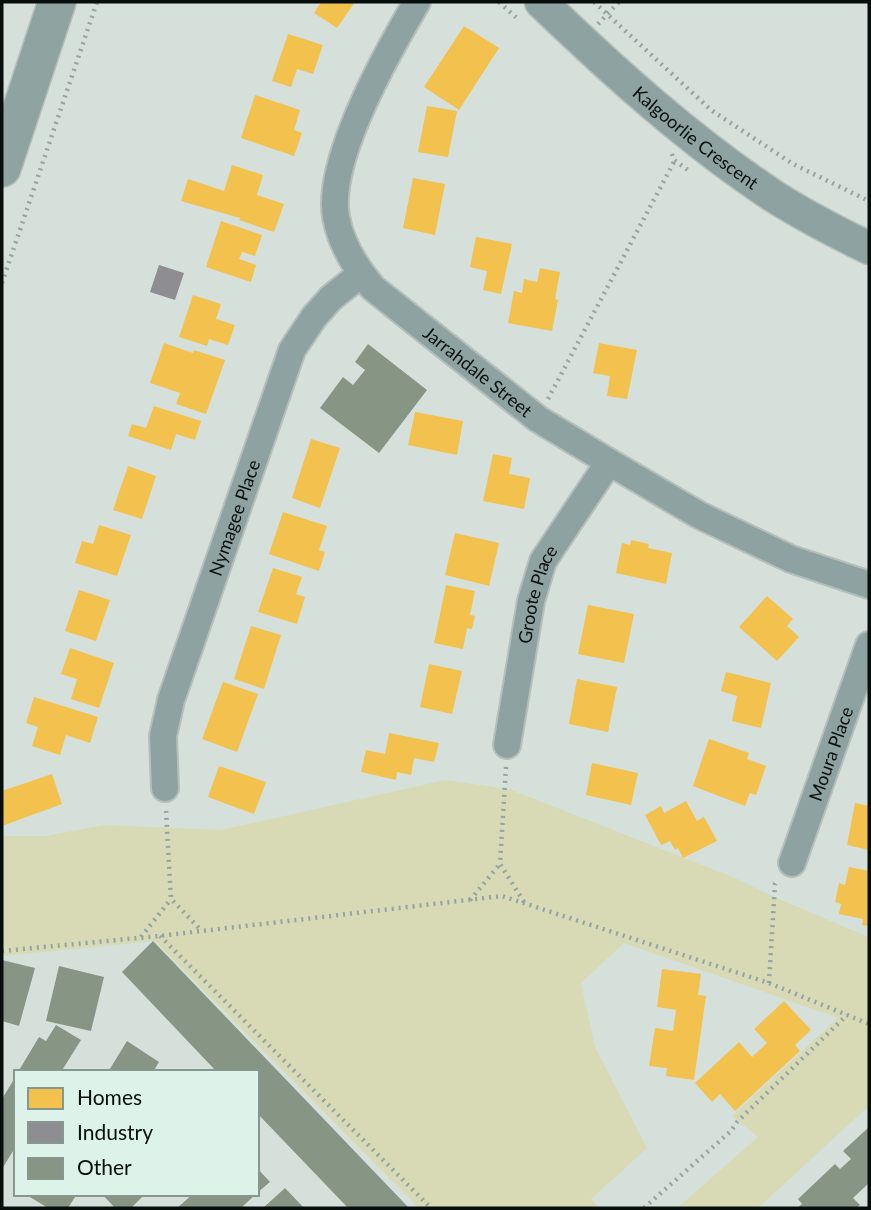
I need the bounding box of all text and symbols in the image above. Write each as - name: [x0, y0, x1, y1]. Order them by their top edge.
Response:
- street label: Kalgoorlie Crescent: [629, 81, 763, 194]
- street label: Jarrahdale Street: [419, 321, 537, 422]
- street label: Nymagee Place: [204, 457, 264, 578]
- street label: Groote Place: [513, 541, 562, 645]
- street label: Moura Place: [804, 703, 857, 804]
- legend: [14, 1070, 259, 1196]
- text: Homes: [77, 1084, 142, 1109]
- text: Industry: [77, 1119, 153, 1144]
- text: Other: [77, 1154, 132, 1179]

